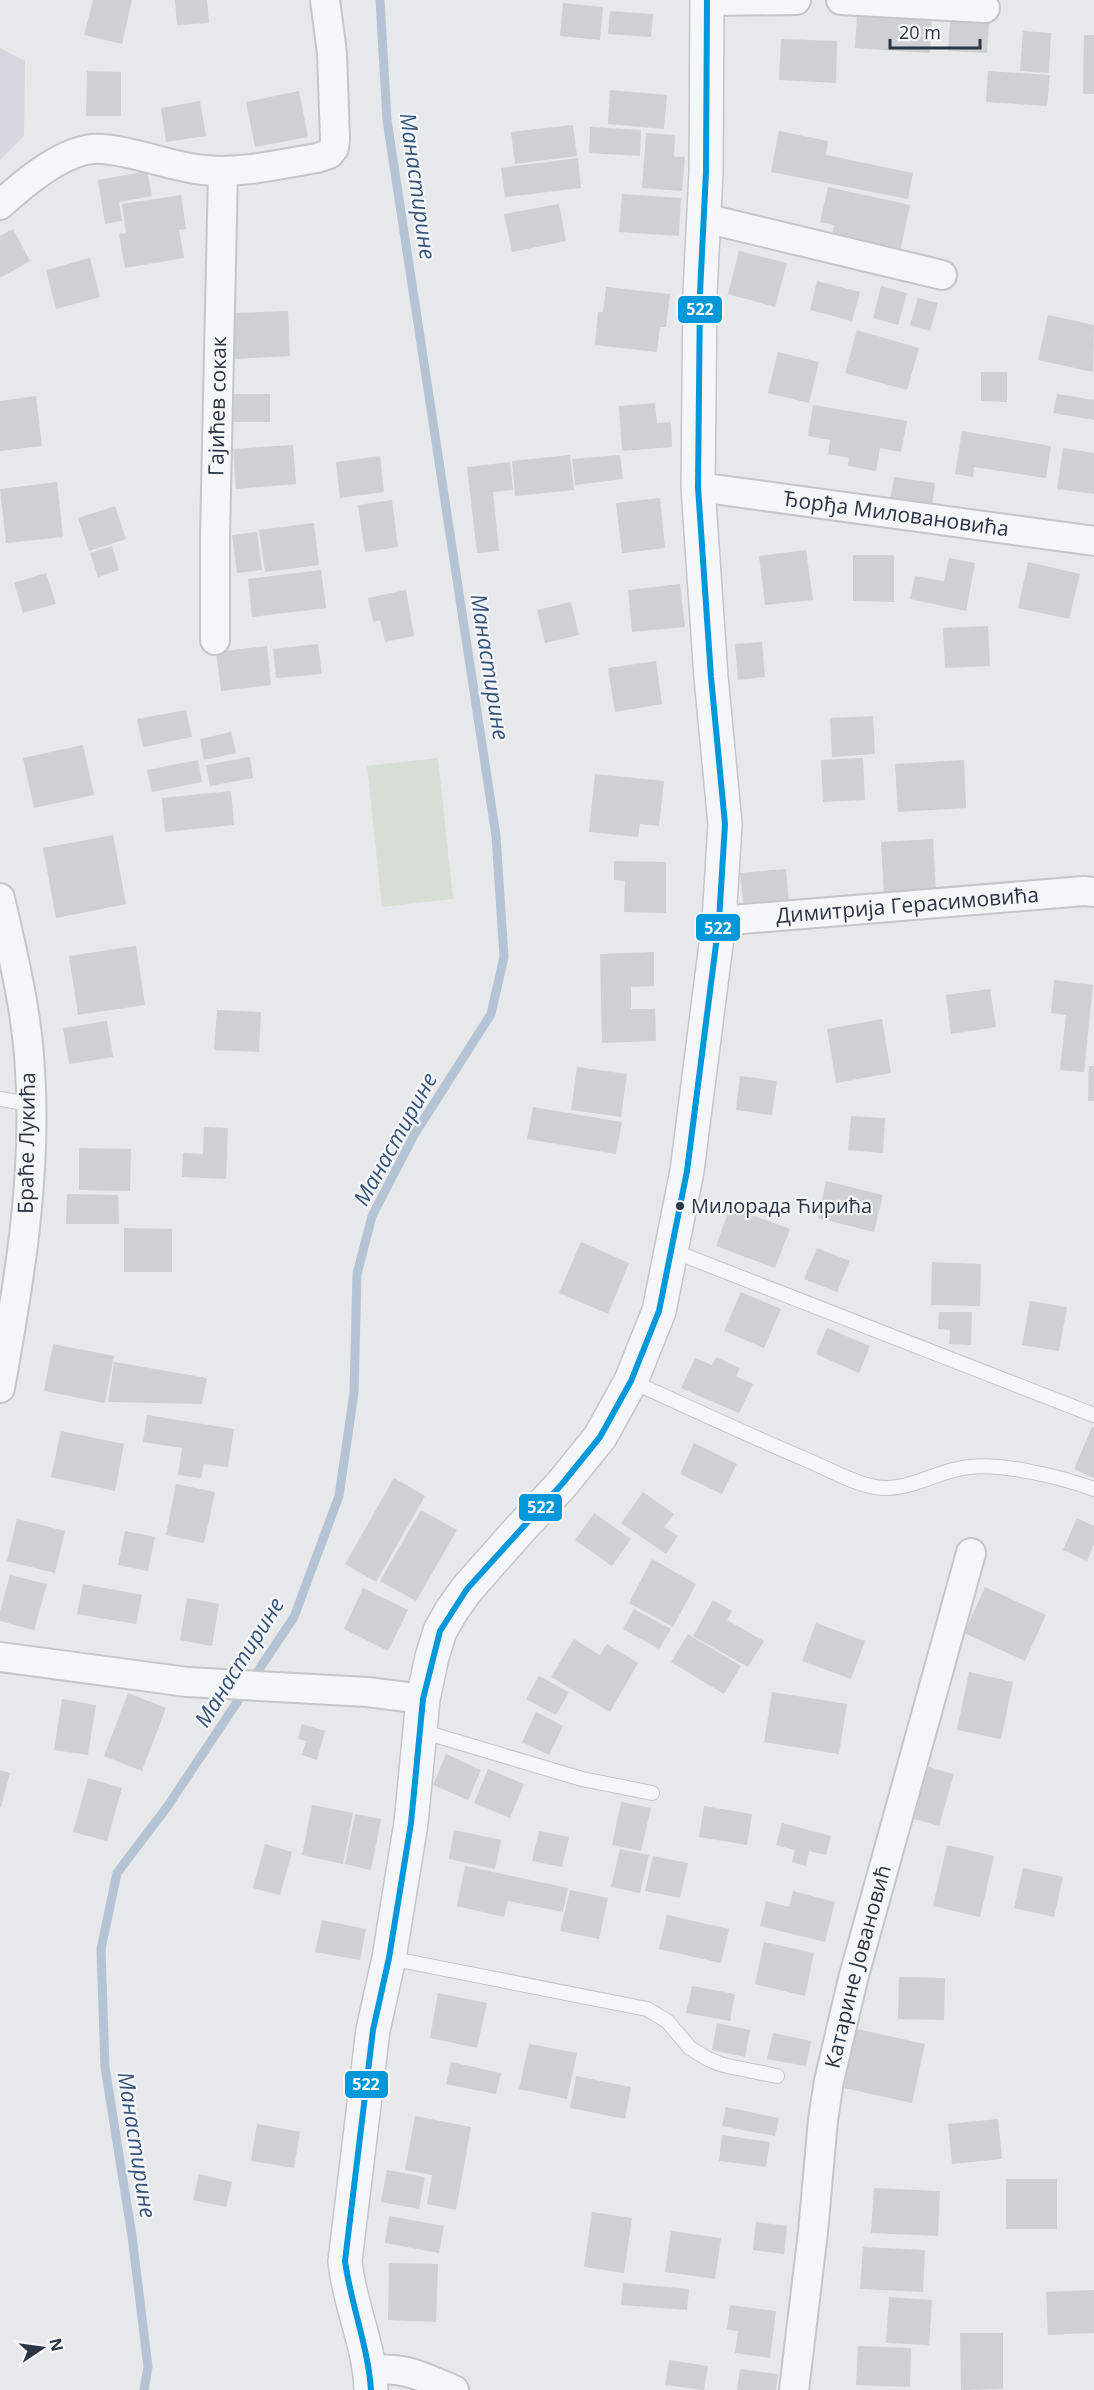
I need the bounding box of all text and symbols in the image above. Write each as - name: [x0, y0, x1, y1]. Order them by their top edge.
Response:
- scale bar: [890, 12, 980, 50]
- text: 20 m: [899, 20, 941, 44]
- water label: Манастирине: [394, 111, 444, 261]
- line badge: 522: [677, 295, 723, 324]
- text: 522: [686, 298, 714, 320]
- street label: Гајићев сокак: [201, 336, 232, 476]
- street label: Ђорђа Миловановића: [782, 484, 1011, 542]
- water label: Манастирине: [465, 592, 517, 742]
- street label: Димитрија Герасимовића: [775, 880, 1040, 929]
- line badge: 522: [695, 913, 741, 942]
- text: 522: [704, 917, 732, 939]
- water label: Манастирине: [345, 1067, 443, 1210]
- street label: Браће Лукића: [11, 1072, 41, 1214]
- place label: Милорада Ћирића: [691, 1192, 872, 1219]
- marker: Милорада Ћирића: [674, 1200, 686, 1212]
- line badge: 522: [518, 1493, 563, 1522]
- text: 522: [527, 1496, 555, 1518]
- water label: Манастирине: [186, 1591, 290, 1732]
- street label: Катарине Јовановић: [817, 1862, 897, 2071]
- water label: Манастирине: [112, 2070, 164, 2220]
- line badge: 522: [344, 2070, 389, 2099]
- text: 522: [352, 2073, 380, 2095]
- north arrow: [12, 2318, 72, 2378]
- text: N: [44, 2336, 69, 2353]

